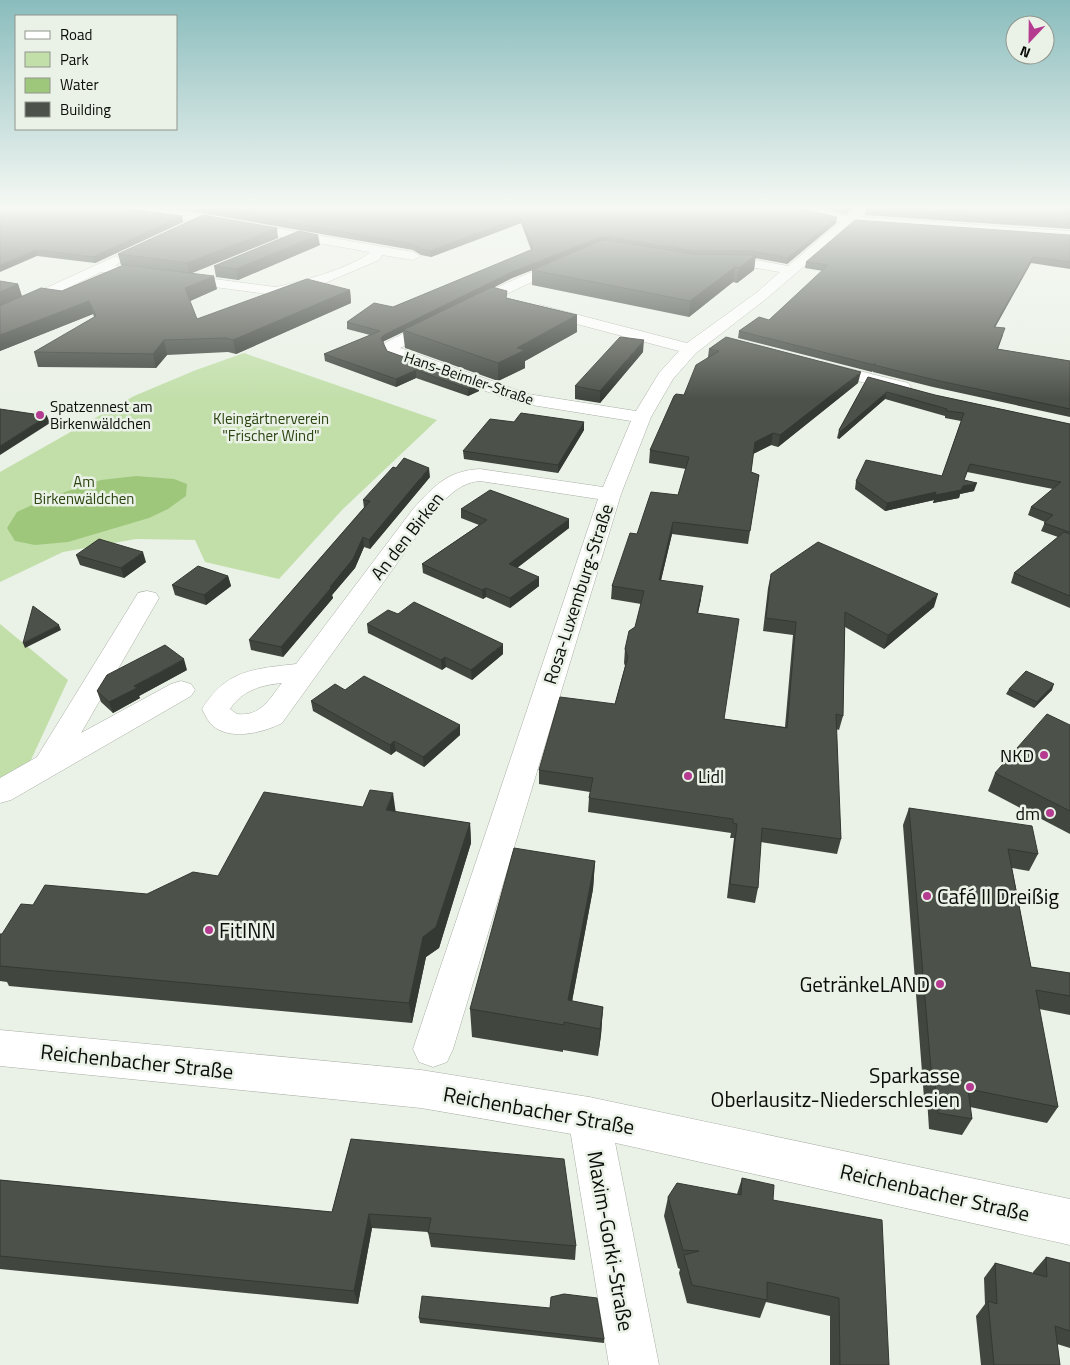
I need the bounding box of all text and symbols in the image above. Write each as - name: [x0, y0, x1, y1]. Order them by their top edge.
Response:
- legend: [15, 15, 178, 130]
- north arrow: [1005, 15, 1055, 65]
- text: Road: [60, 23, 92, 46]
- text: N: [1017, 41, 1033, 64]
- text: Park: [60, 48, 89, 71]
- text: Water: [60, 73, 99, 96]
- text: Building: [60, 98, 111, 121]
- street label: Hans-Beimler-Straße: [401, 345, 537, 411]
- place label: Spatzennest am Birkenwäldchen: [50, 395, 152, 435]
- park label: Kleingärtnerverein "Frischer Wind": [213, 407, 329, 447]
- marker: Spatzennest am Birkenwäldchen: [34, 409, 46, 421]
- park label: Am Birkenwäldchen: [34, 470, 134, 510]
- street label: An den Birken: [364, 486, 450, 586]
- street label: Rosa-Luxemburg-Straße: [536, 500, 620, 688]
- place label: NKD: [1000, 742, 1034, 769]
- marker: NKD: [1038, 749, 1050, 761]
- place label: Lidl: [698, 763, 724, 790]
- marker: Lidl: [682, 770, 694, 782]
- place label: dm: [1015, 800, 1040, 827]
- marker: dm: [1044, 807, 1056, 819]
- place label: Café II Dreißig: [937, 880, 1059, 912]
- marker: Café II Dreißig: [921, 890, 933, 902]
- place label: FitINN: [219, 914, 276, 946]
- marker: FitINN: [203, 924, 215, 936]
- place label: GetränkeLAND: [799, 968, 930, 1000]
- marker: GetränkeLAND: [934, 978, 946, 990]
- street label: Reichenbacher Straße: [39, 1035, 235, 1087]
- place label: Sparkasse Oberlausitz-Niederschlesien: [711, 1059, 960, 1115]
- street label: Reichenbacher Straße: [441, 1077, 637, 1143]
- marker: Sparkasse Oberlausitz-Niederschlesien: [964, 1081, 976, 1093]
- street label: Maxim-Gorki-Straße: [579, 1148, 643, 1334]
- street label: Reichenbacher Straße: [837, 1155, 1033, 1229]

